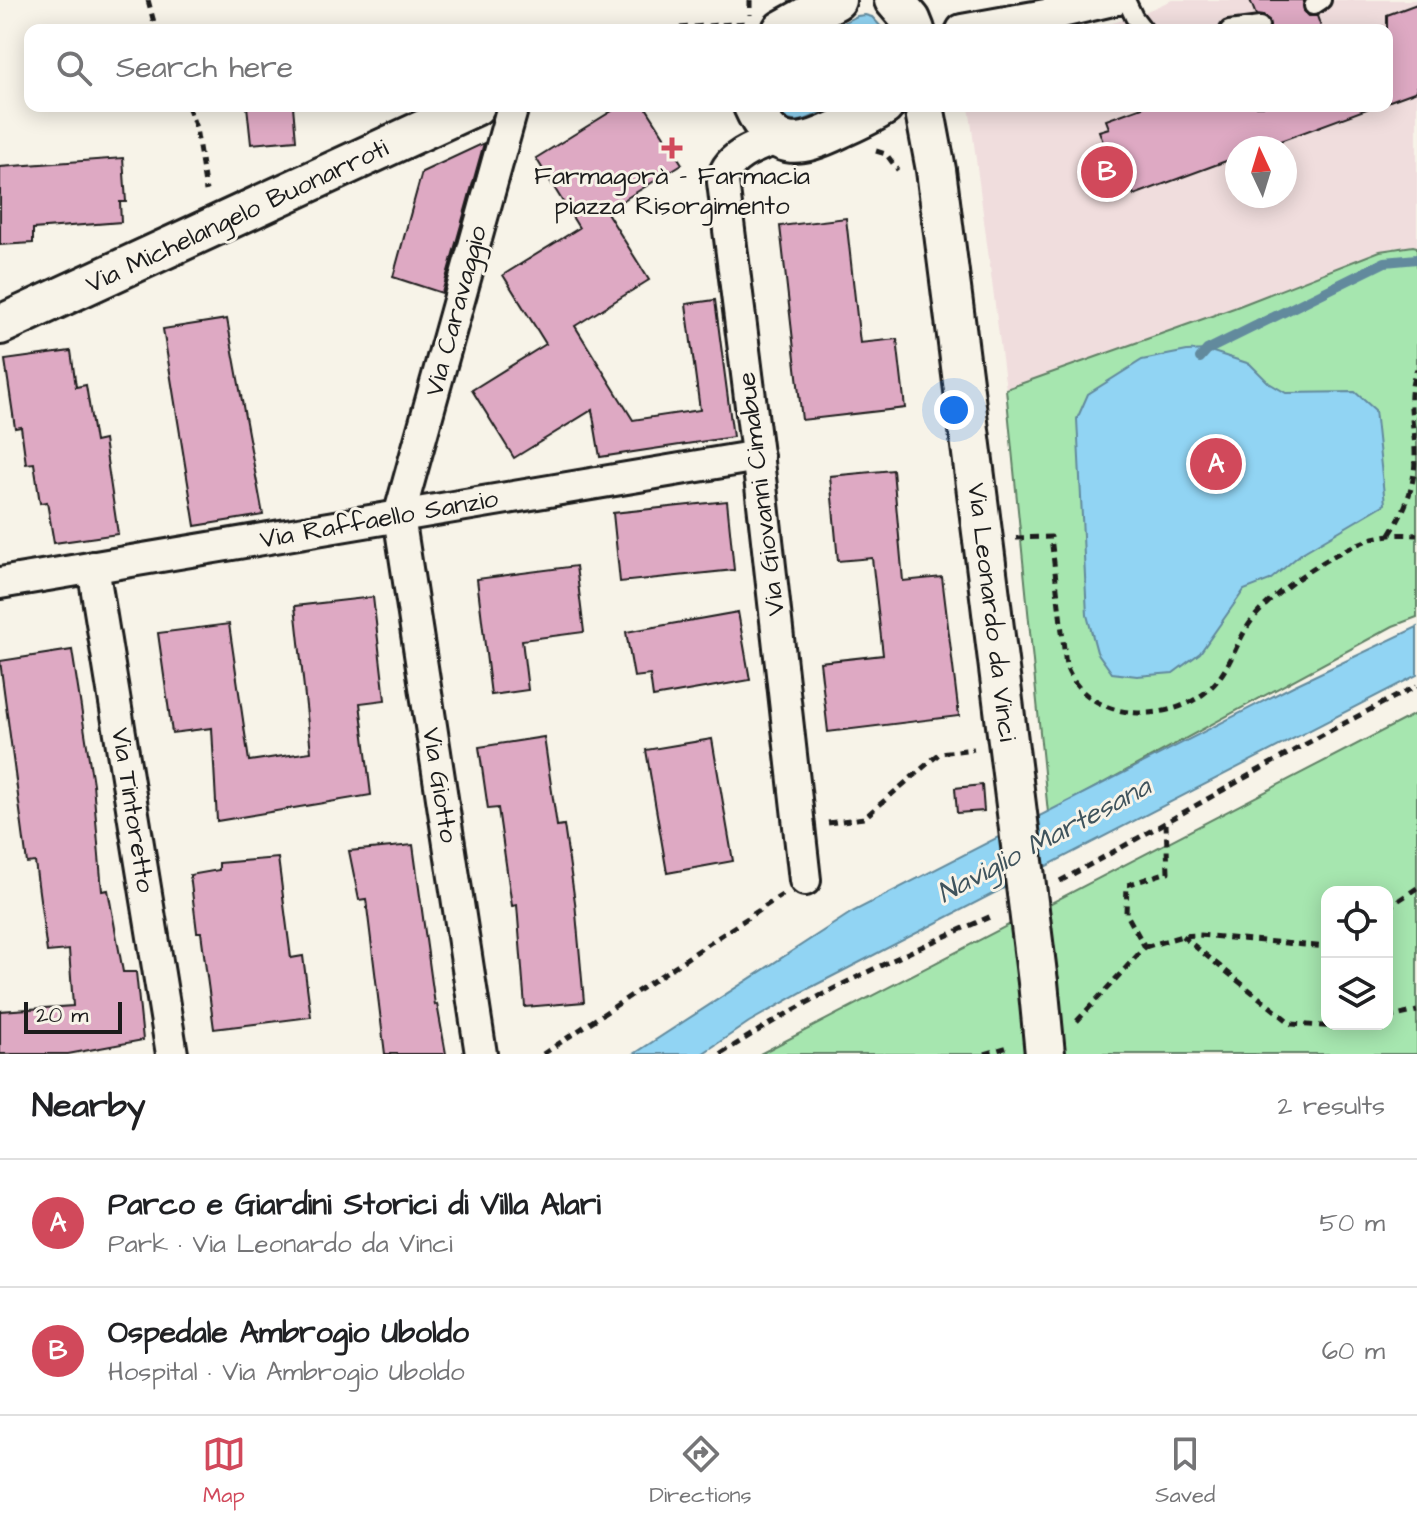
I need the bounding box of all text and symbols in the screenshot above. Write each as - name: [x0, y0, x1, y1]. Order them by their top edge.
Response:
- search box: [24, 24, 1393, 112]
- icon: search: [52, 46, 96, 90]
- text: Search here: [116, 47, 293, 89]
- street label: Via Michelangelo Buonarroti: [80, 130, 395, 304]
- north arrow: [1225, 136, 1297, 208]
- marker: Farmagorà - Farmacia piazza Risorgimento: [663, 139, 681, 157]
- pin: B: [1081, 142, 1133, 202]
- place label: Farmagorà - Farmacia piazza Risorgimento: [534, 158, 810, 226]
- street label: Via Caravaggio: [416, 221, 498, 401]
- street label: Via Giovanni Cimabue: [728, 370, 794, 618]
- your location: [934, 390, 974, 430]
- pin: A: [1190, 434, 1242, 494]
- street label: Via Raffaello Sanzio: [257, 480, 501, 558]
- street label: Via Leonardo da Vinci: [958, 481, 1026, 743]
- street label: Via Tintoretto: [102, 725, 164, 895]
- street label: Via Giotto: [413, 725, 467, 846]
- water label: Naviglio Martesana: [930, 766, 1160, 914]
- map controls: [1321, 886, 1393, 1030]
- button: locate: [1321, 886, 1393, 958]
- button: layers: [1321, 958, 1393, 1030]
- scale bar: [24, 998, 122, 1034]
- text: 20 m: [36, 1000, 88, 1031]
- text: Nearby: [32, 1082, 146, 1130]
- text: 2 results: [1277, 1088, 1385, 1124]
- text: Parco e Giardini Storici di Villa Alari: [108, 1184, 601, 1226]
- text: A: [50, 1205, 66, 1241]
- text: 50 m: [1320, 1205, 1385, 1241]
- text: Park · Via Leonardo da Vinci: [108, 1226, 453, 1262]
- text: Ospedale Ambrogio Uboldo: [108, 1312, 469, 1354]
- text: B: [49, 1333, 67, 1369]
- text: 60 m: [1322, 1333, 1385, 1369]
- text: Hospital · Via Ambrogio Uboldo: [108, 1354, 465, 1390]
- tab: Map: [202, 1432, 246, 1511]
- tab: Directions: [649, 1432, 752, 1511]
- tab: Saved: [1155, 1432, 1215, 1511]

